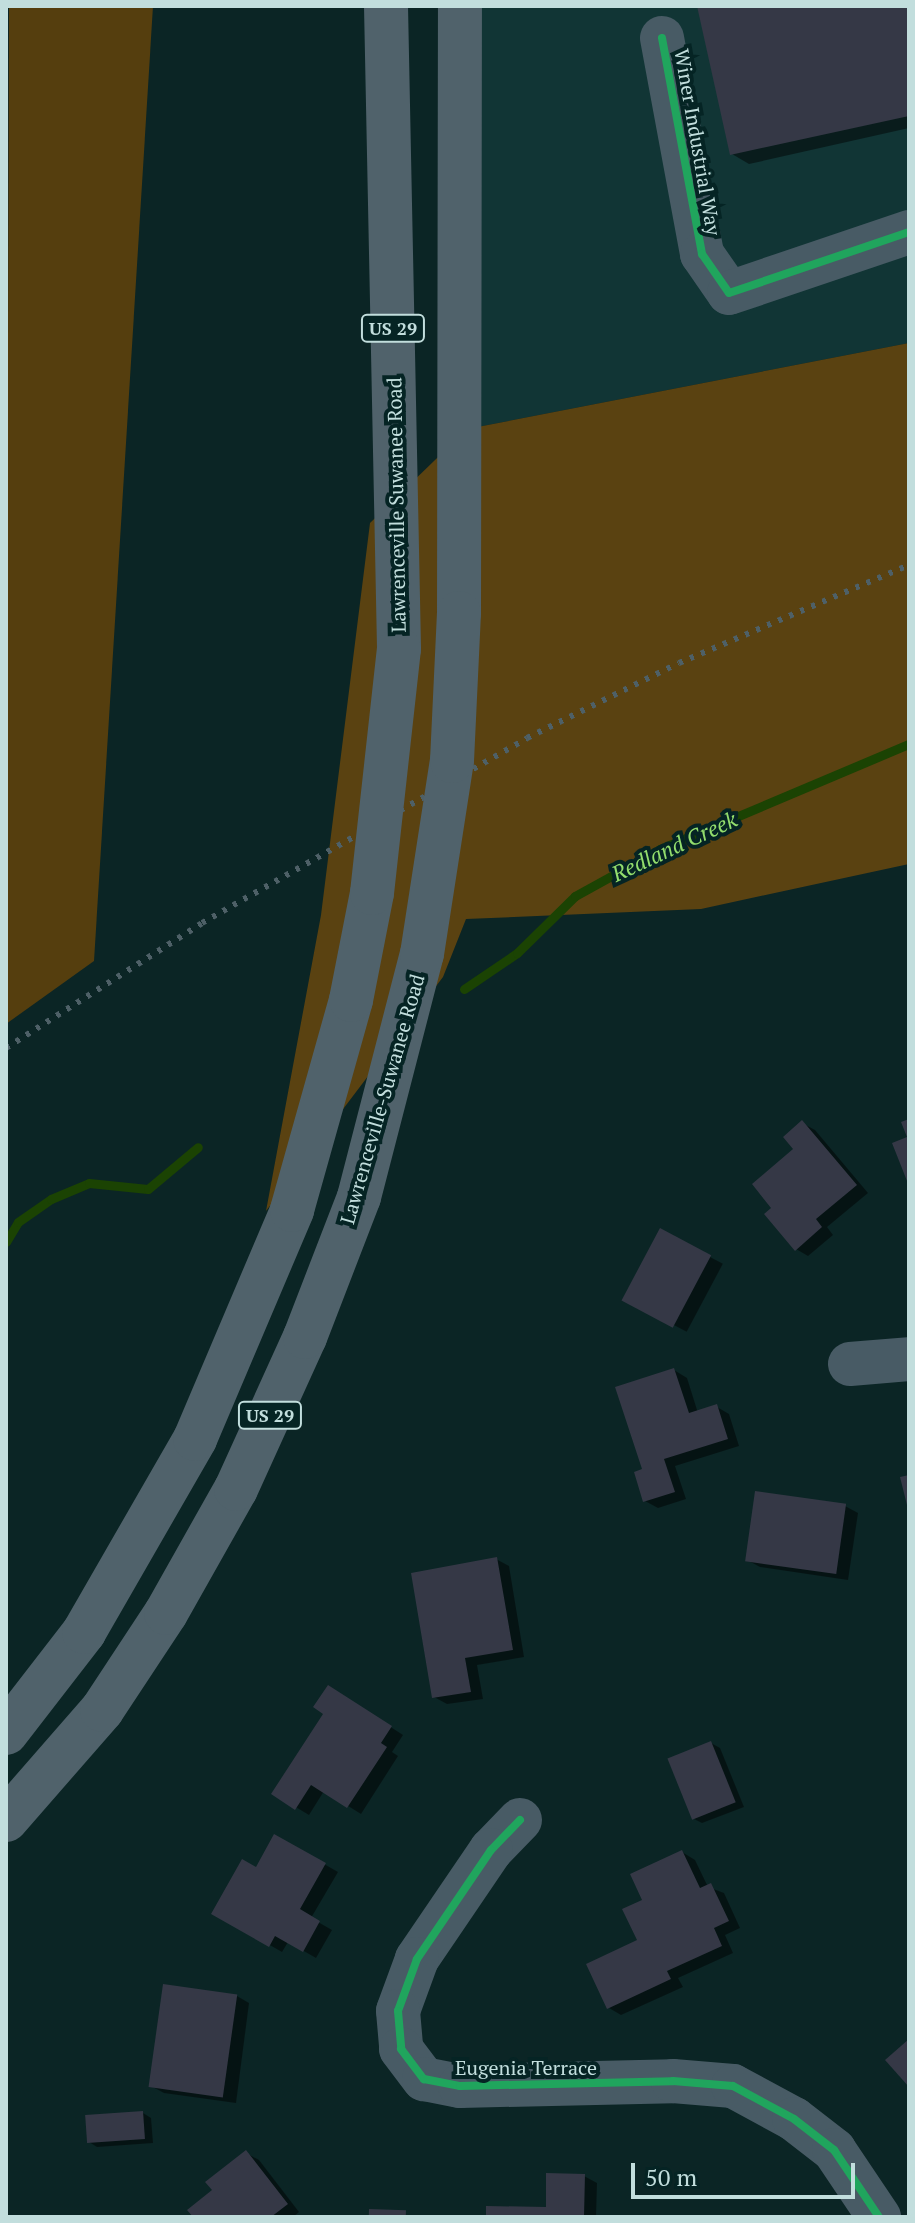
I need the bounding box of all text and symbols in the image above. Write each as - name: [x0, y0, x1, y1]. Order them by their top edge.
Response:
- street label: Winer Industrial Way: [670, 47, 726, 237]
- road number: US 29: [359, 314, 427, 342]
- street label: Lawrenceville Suwanee Road: [382, 377, 410, 633]
- water label: Redland Creek: [607, 805, 741, 887]
- street label: Lawrenceville-Suwanee Road: [335, 971, 429, 1227]
- road number: US 29: [236, 1401, 304, 1429]
- street label: Eugenia Terrace: [455, 2055, 597, 2079]
- scale bar: [635, 2147, 859, 2197]
- text: 50 m: [645, 2161, 697, 2193]

